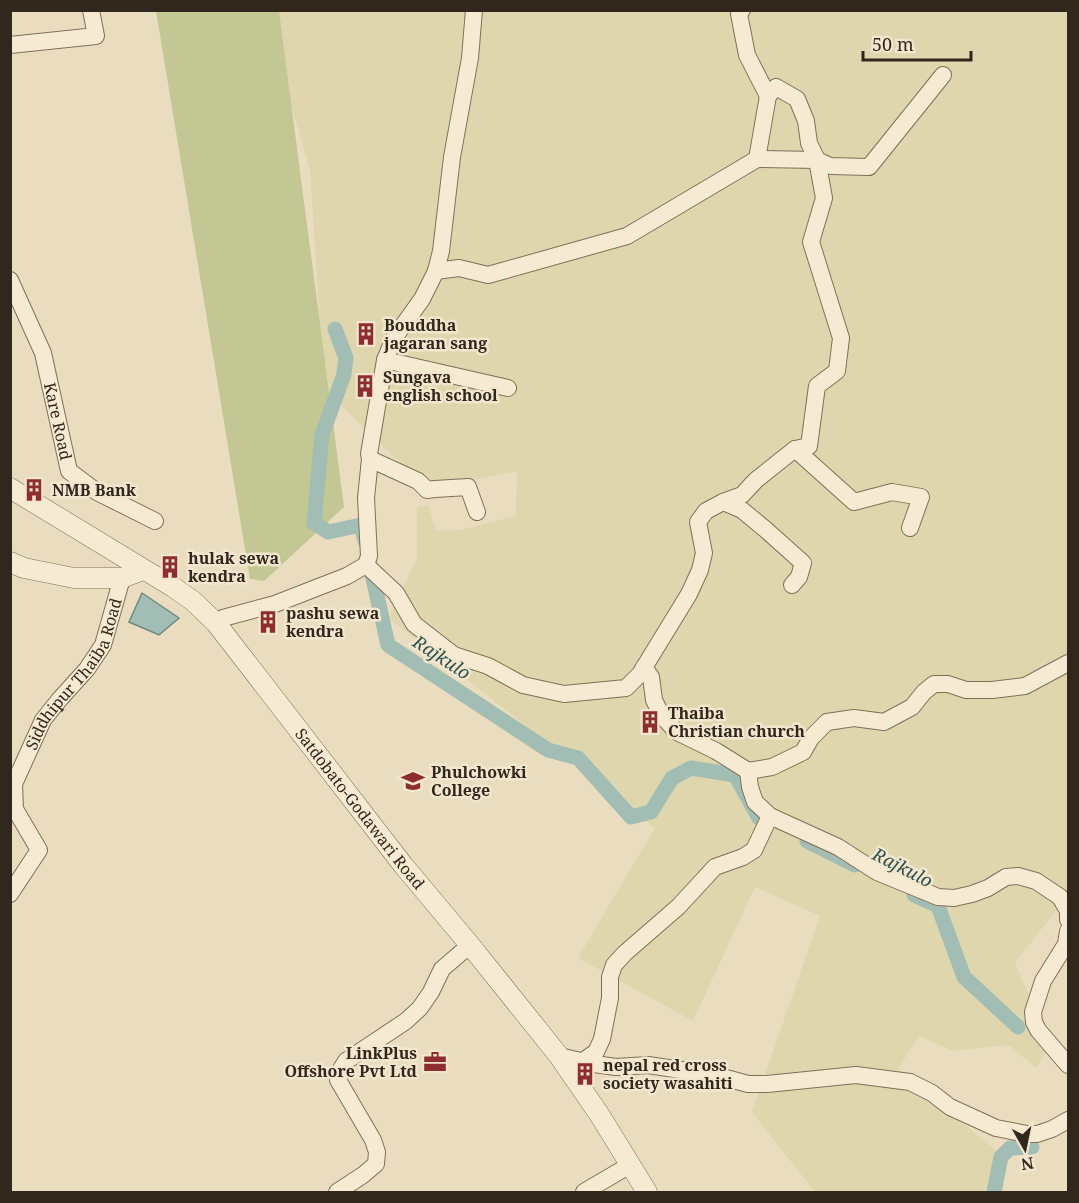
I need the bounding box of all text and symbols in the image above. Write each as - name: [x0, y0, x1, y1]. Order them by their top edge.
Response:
- scale bar: [863, 24, 971, 62]
- text: 50 m: [872, 32, 914, 56]
- place label: Bouddha jagaran sang: [383, 314, 487, 354]
- building icon: Bouddha jagaran sang: [353, 321, 379, 347]
- place label: Sungava english school: [383, 366, 498, 406]
- building icon: Sungava english school: [352, 373, 378, 399]
- street label: Kare Road: [39, 380, 77, 462]
- building icon: NMB Bank: [21, 477, 47, 503]
- place label: NMB Bank: [52, 479, 137, 501]
- place label: hulak sewa kendra: [188, 547, 279, 587]
- building icon: hulak sewa kendra: [157, 554, 183, 580]
- street label: Siddhipur Thaiba Road: [20, 595, 127, 753]
- place label: pashu sewa kendra: [286, 602, 380, 642]
- building icon: pashu sewa kendra: [255, 609, 281, 635]
- water label: Rajkulo: [408, 629, 476, 685]
- place label: Thaiba Christian church: [668, 702, 805, 742]
- building icon: Thaiba Christian church: [637, 709, 663, 735]
- street label: Satdobato-Godawari Road: [290, 724, 430, 894]
- place label: Phulchowki College: [431, 761, 527, 801]
- school or university icon: Phulchowki College: [400, 768, 426, 794]
- water label: Rajkulo: [868, 841, 937, 892]
- place label: LinkPlus Offshore Pvt Ltd: [284, 1042, 418, 1082]
- office icon: LinkPlus Offshore Pvt Ltd: [422, 1049, 448, 1075]
- place label: nepal red cross society wasahiti: [603, 1054, 733, 1094]
- building icon: nepal red cross society wasahiti: [572, 1061, 598, 1087]
- north arrow: [995, 1119, 1055, 1179]
- text: N: [1019, 1152, 1035, 1176]

